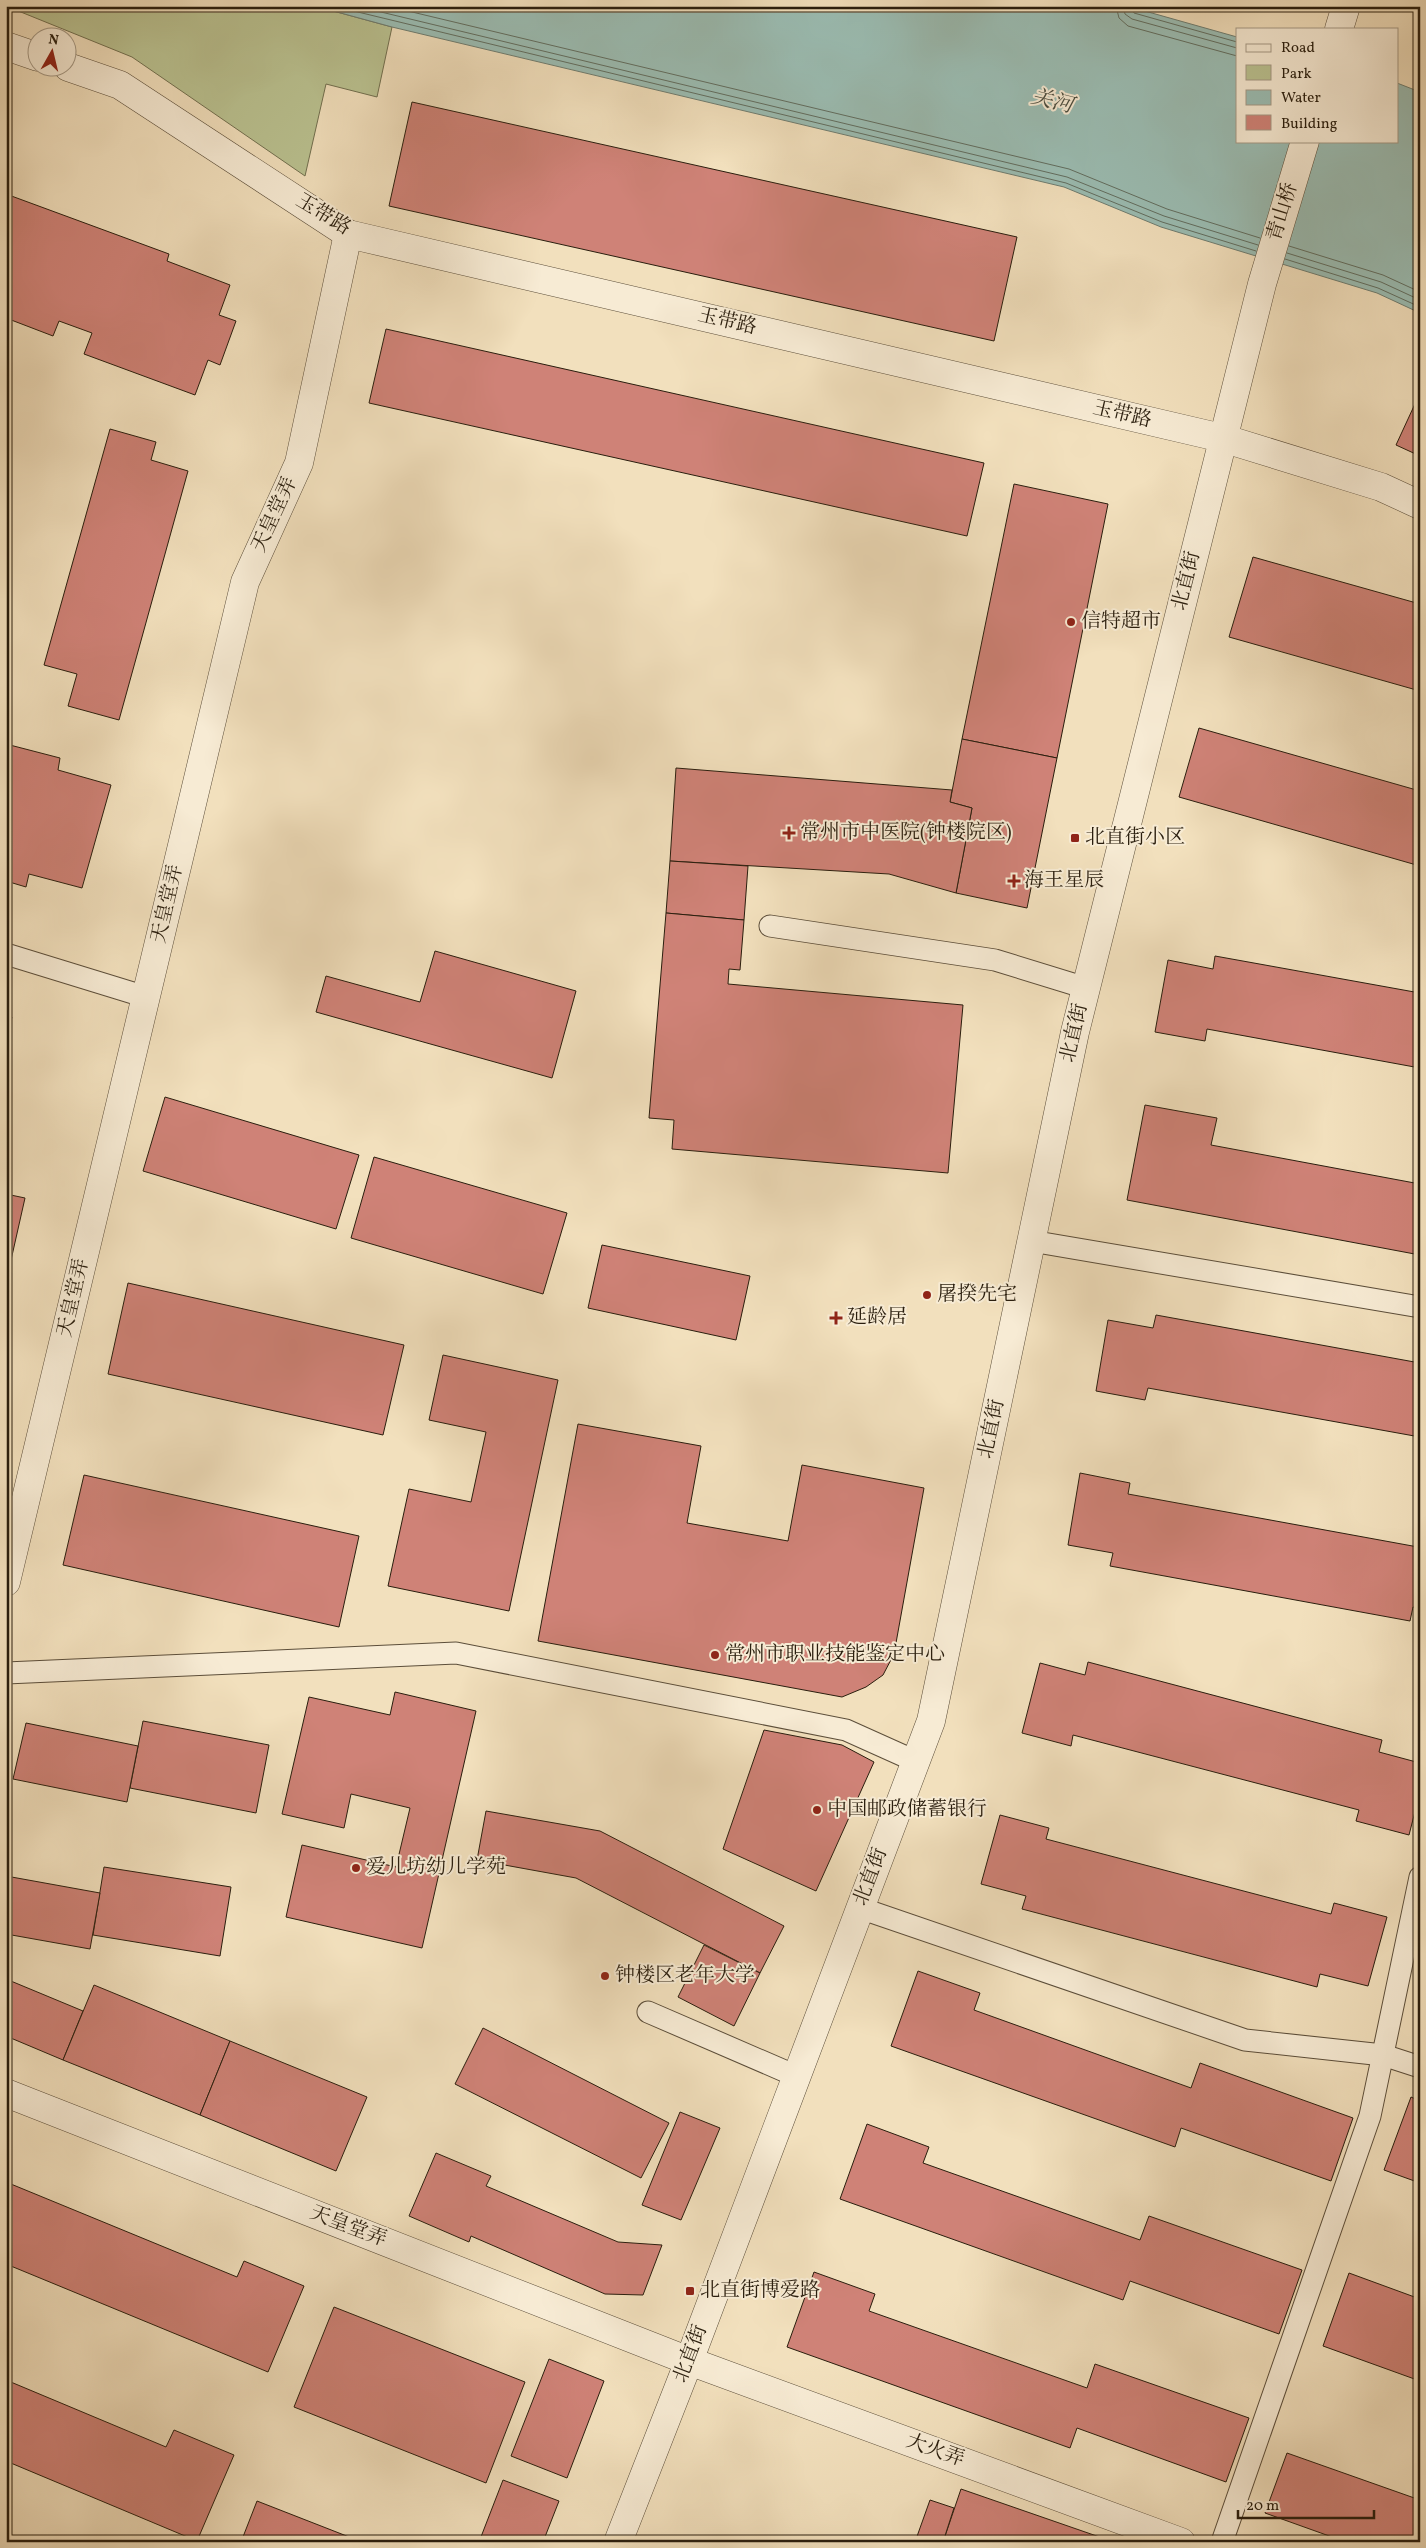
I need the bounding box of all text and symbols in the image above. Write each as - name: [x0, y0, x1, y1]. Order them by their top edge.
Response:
- north arrow: [28, 28, 78, 78]
- legend: [1236, 28, 1398, 142]
- text: N: [47, 30, 60, 51]
- text: Road: [1281, 38, 1315, 59]
- text: Park: [1281, 64, 1312, 85]
- water label: 关河: [1028, 83, 1080, 122]
- text: Water: [1281, 88, 1321, 109]
- text: Building: [1281, 114, 1338, 135]
- street label: 青山桥: [1261, 179, 1305, 245]
- street label: 玉带路: [290, 188, 356, 242]
- street label: 玉带路: [695, 302, 759, 342]
- street label: 玉带路: [1090, 395, 1154, 435]
- street label: 天皇堂弄: [245, 473, 305, 557]
- street label: 北直街: [1166, 549, 1208, 613]
- place label: 信特超市: [1081, 608, 1161, 636]
- marker: 信特超市: [1065, 616, 1077, 628]
- place label: 常州市中医院(钟楼院区): [800, 819, 1012, 847]
- place label: 北直街小区: [1085, 824, 1185, 852]
- marker: 常州市中医院(钟楼院区): [782, 826, 796, 840]
- marker: 北直街小区: [1069, 832, 1081, 844]
- street label: 天皇堂弄: [145, 862, 191, 946]
- place label: 海王星辰: [1024, 867, 1104, 895]
- marker: 海王星辰: [1008, 875, 1020, 887]
- street label: 北直街: [1055, 1001, 1095, 1065]
- street label: 天皇堂弄: [51, 1256, 97, 1340]
- place label: 屠揆先宅: [937, 1281, 1017, 1309]
- marker: 屠揆先宅: [921, 1289, 933, 1301]
- place label: 延龄居: [847, 1304, 907, 1332]
- marker: 延龄居: [829, 1311, 843, 1325]
- street label: 北直街: [972, 1397, 1012, 1461]
- place label: 常州市职业技能鉴定中心: [725, 1641, 945, 1669]
- marker: 常州市职业技能鉴定中心: [709, 1649, 721, 1661]
- place label: 中国邮政储蓄银行: [827, 1796, 987, 1824]
- marker: 中国邮政储蓄银行: [811, 1804, 823, 1816]
- street label: 北直街: [847, 1844, 895, 1910]
- place label: 爱儿坊幼儿学苑: [366, 1854, 506, 1882]
- marker: 爱儿坊幼儿学苑: [350, 1862, 362, 1874]
- place label: 钟楼区老年大学: [615, 1962, 755, 1990]
- marker: 钟楼区老年大学: [599, 1970, 611, 1982]
- street label: 天皇堂弄: [306, 2200, 390, 2254]
- place label: 北直街博爱路: [700, 2277, 820, 2305]
- marker: 北直街博爱路: [684, 2285, 696, 2297]
- street label: 北直街: [667, 2321, 715, 2387]
- street label: 大火弄: [902, 2428, 968, 2474]
- scale bar: [1238, 2488, 1375, 2520]
- text: 20 m: [1246, 2496, 1279, 2517]

